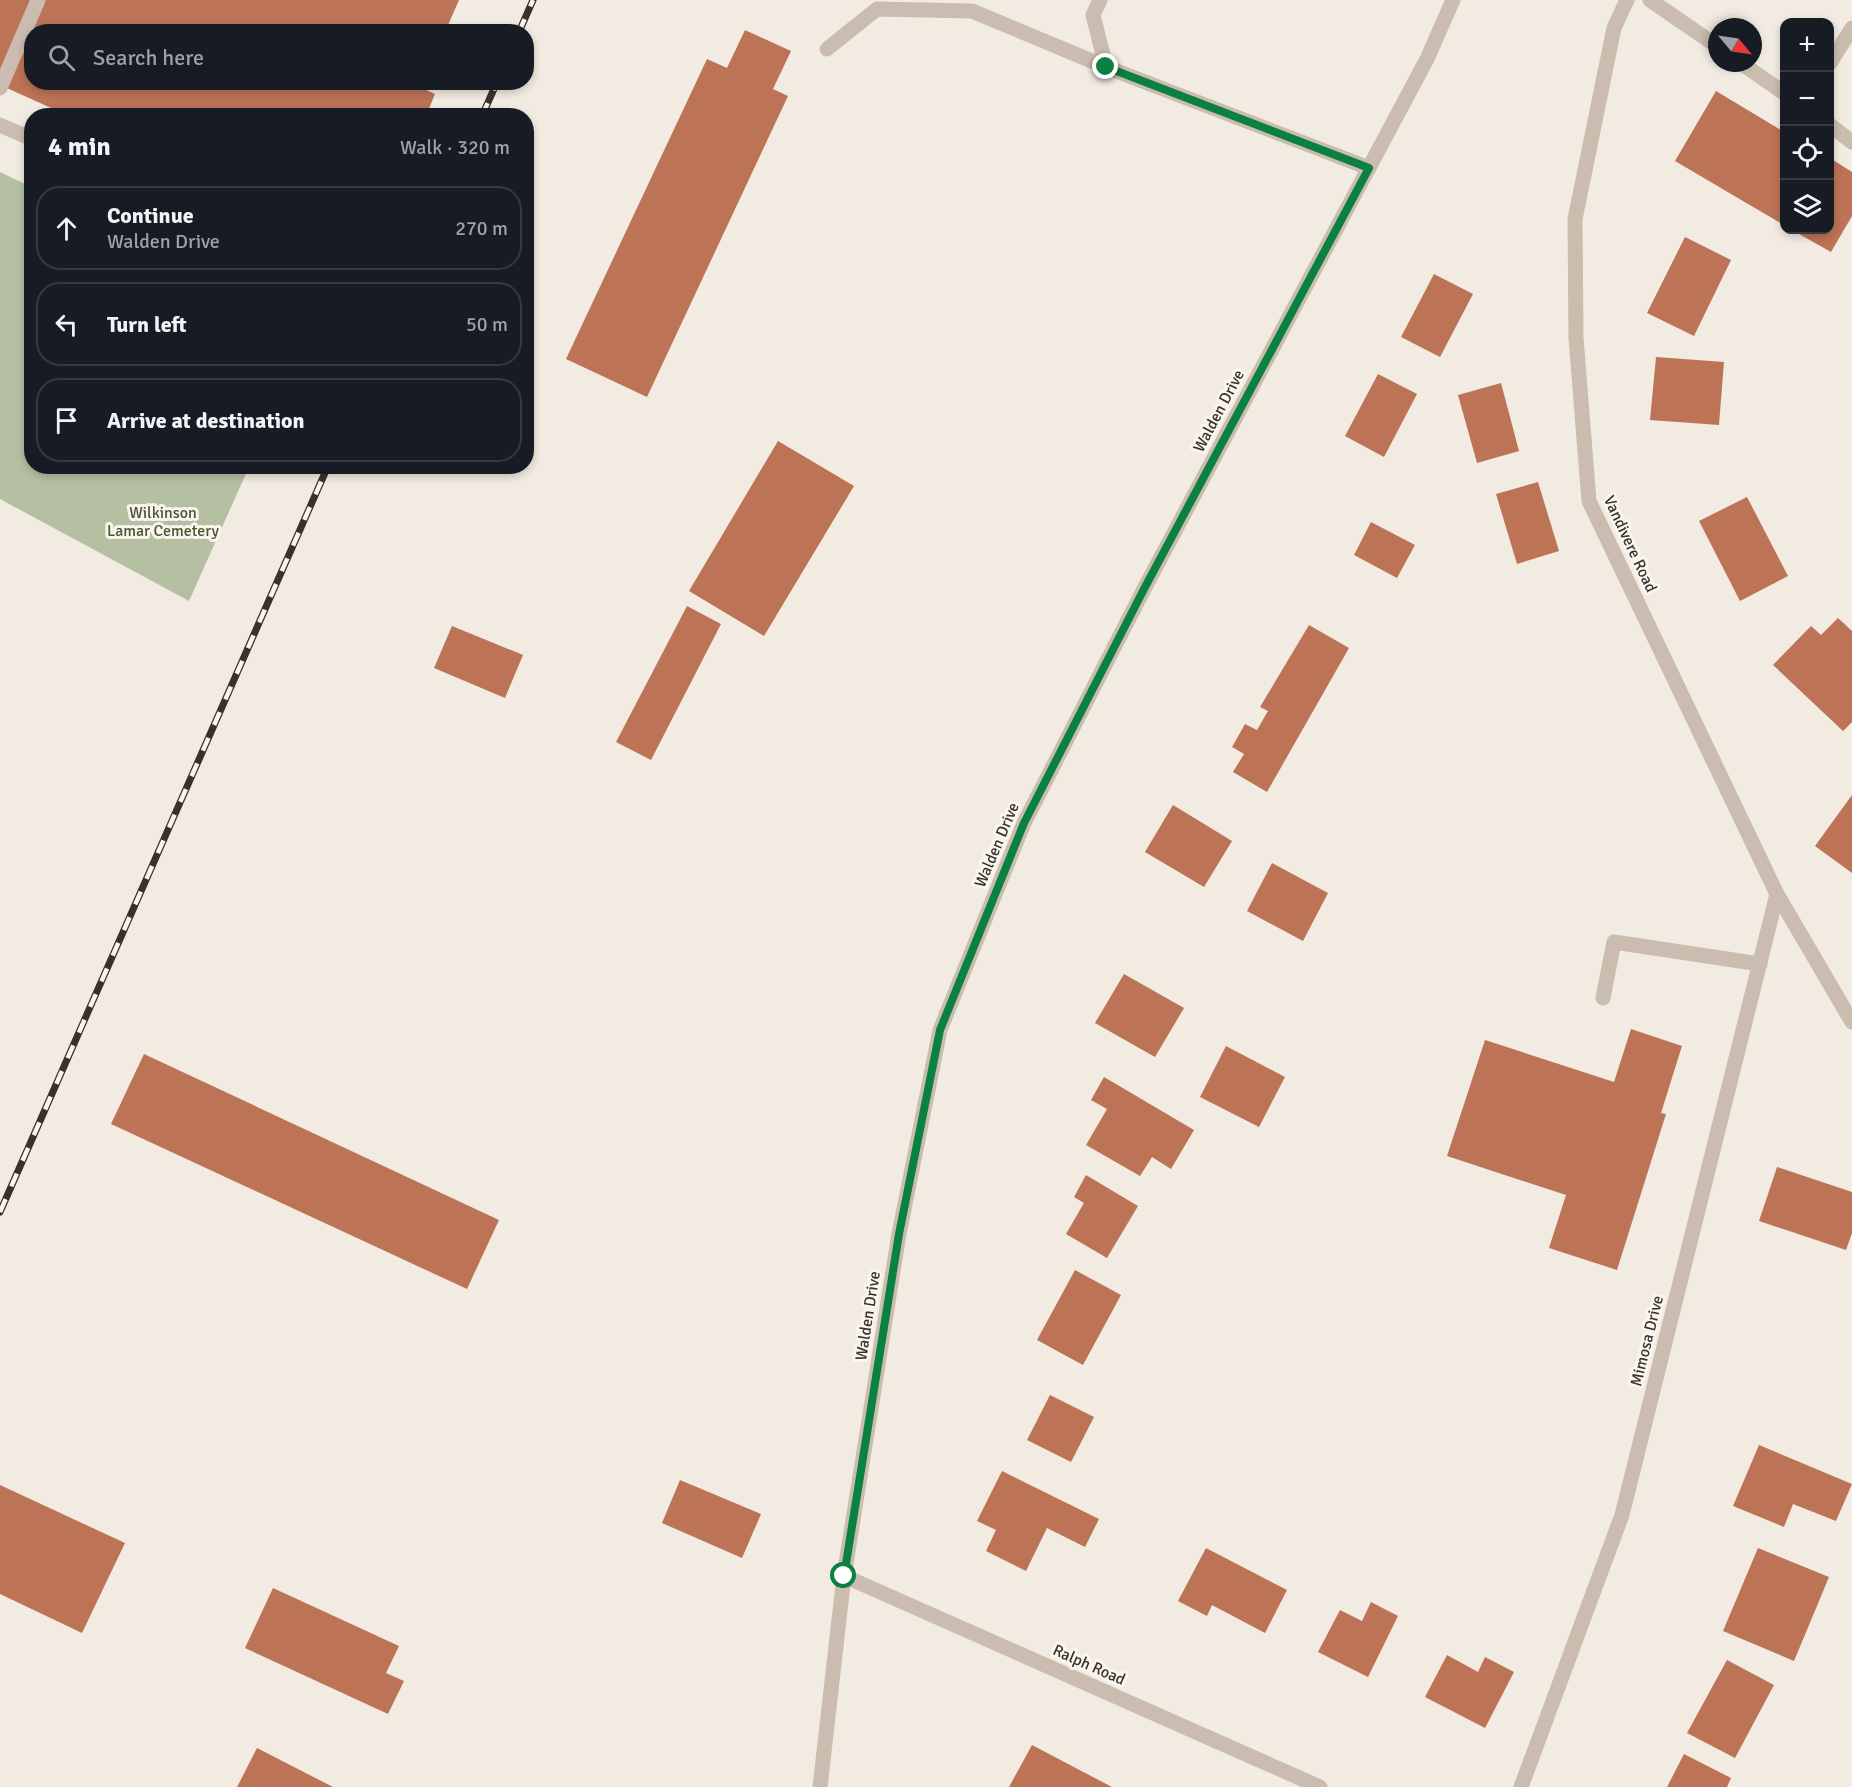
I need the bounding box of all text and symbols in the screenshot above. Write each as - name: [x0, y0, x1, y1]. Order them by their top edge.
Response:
- north arrow: [1708, 18, 1762, 72]
- map controls: [1780, 18, 1834, 234]
- button: +: [1780, 18, 1834, 72]
- search box: [24, 24, 534, 90]
- icon: search: [45, 41, 78, 74]
- text: Search here: [93, 44, 204, 71]
- route end: [1092, 53, 1118, 79]
- button: −: [1780, 72, 1834, 126]
- button: locate: [1780, 126, 1834, 180]
- text: 4 min: [48, 131, 111, 163]
- text: Walk · 320 m: [400, 135, 510, 160]
- button: layers: [1780, 180, 1834, 234]
- text: Continue: [107, 202, 194, 229]
- icon: ahead: [50, 212, 83, 245]
- text: 270 m: [455, 216, 508, 241]
- text: Walden Drive: [107, 229, 220, 254]
- icon: left: [50, 308, 83, 341]
- text: Turn left: [107, 311, 187, 338]
- text: 50 m: [466, 312, 508, 337]
- street label: Walden Drive: [1189, 366, 1249, 456]
- icon: arrive: [50, 404, 83, 437]
- text: Arrive at destination: [107, 407, 304, 434]
- street label: Vandivere Road: [1599, 492, 1661, 596]
- park label: Wilkinson Lamar Cemetery: [107, 503, 220, 541]
- street label: Walden Drive: [970, 800, 1024, 890]
- street label: Walden Drive: [851, 1270, 885, 1362]
- street label: Mimosa Drive: [1626, 1294, 1668, 1388]
- route start: [830, 1562, 856, 1588]
- street label: Ralph Road: [1050, 1640, 1128, 1690]

